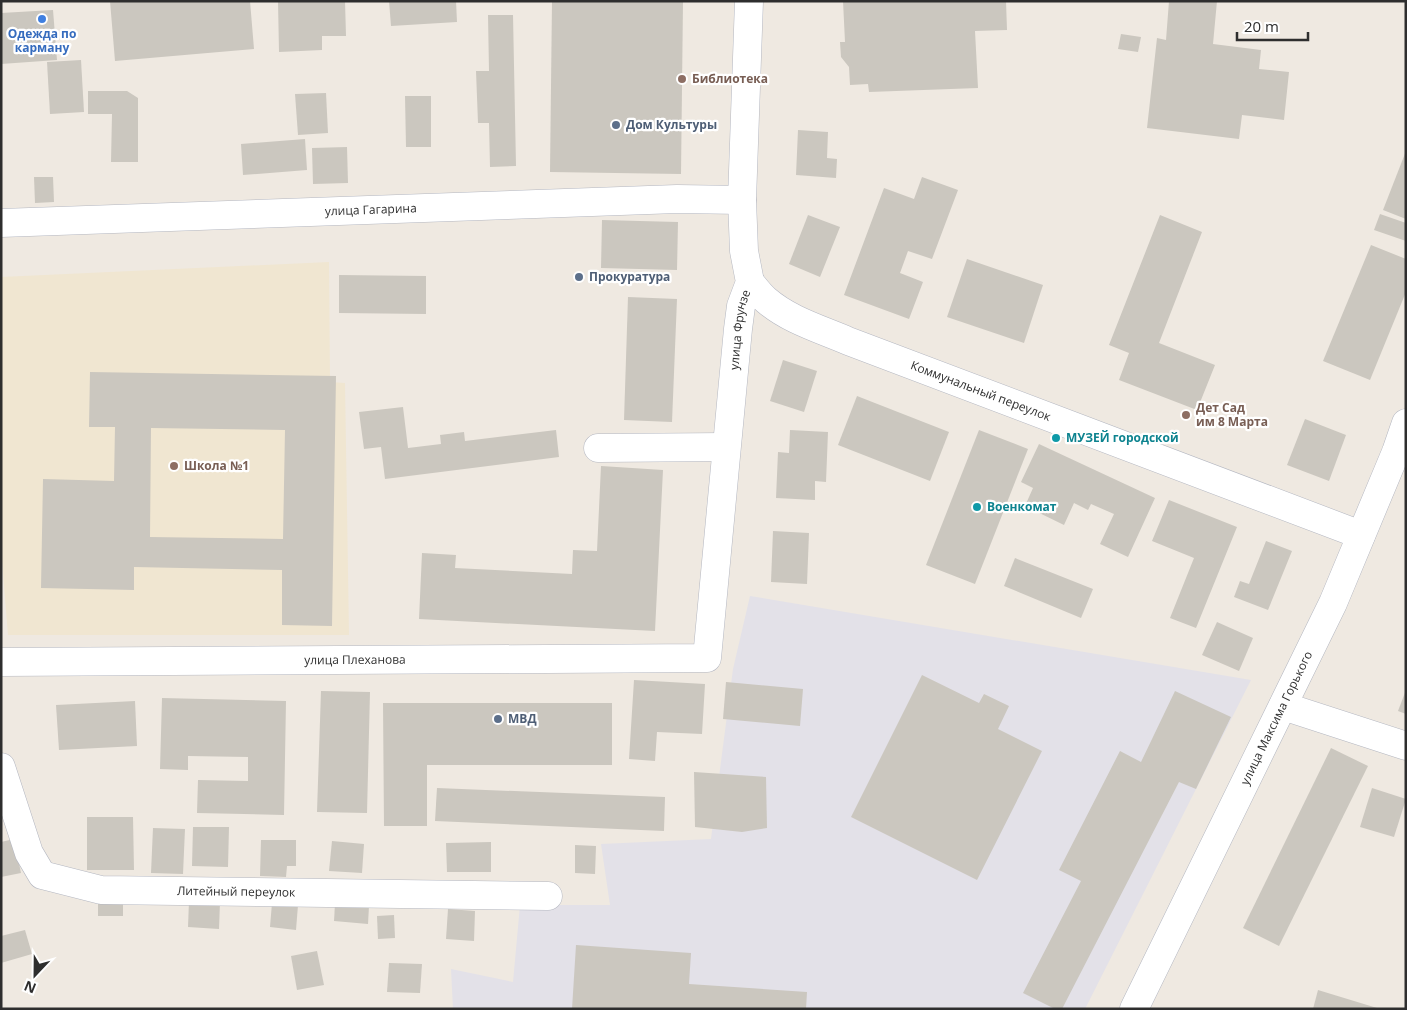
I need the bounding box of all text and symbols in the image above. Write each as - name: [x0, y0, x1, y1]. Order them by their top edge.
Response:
- scale bar: [1237, 10, 1308, 42]
- marker: Одежда по карману: [36, 13, 48, 25]
- text: 20 m: [1244, 16, 1279, 36]
- place label: Одежда по карману: [8, 25, 76, 56]
- place label: Библиотека: [692, 70, 768, 87]
- marker: Библиотека: [676, 73, 688, 85]
- place label: Дом Культуры: [626, 116, 717, 133]
- marker: Дом Культуры: [610, 119, 622, 131]
- street label: улица Гагарина: [325, 199, 417, 219]
- place label: Прокуратура: [589, 268, 670, 285]
- marker: Прокуратура: [573, 271, 585, 283]
- street label: улица Фрунзе: [725, 287, 754, 370]
- street label: Коммунальный переулок: [908, 356, 1054, 425]
- place label: Дет Сад им 8 Марта: [1196, 399, 1268, 430]
- marker: Дет Сад им 8 Марта: [1180, 409, 1192, 421]
- place label: МУЗЕЙ городской: [1066, 429, 1179, 446]
- marker: МУЗЕЙ городской: [1050, 432, 1062, 444]
- place label: Школа №1: [184, 457, 249, 474]
- marker: Школа №1: [168, 460, 180, 472]
- place label: Военкомат: [987, 498, 1057, 515]
- marker: Военкомат: [971, 501, 983, 513]
- street label: улица Максима Горького: [1236, 648, 1316, 788]
- street label: улица Плеханова: [304, 651, 406, 668]
- place label: МВД: [508, 710, 537, 727]
- marker: МВД: [492, 713, 504, 725]
- street label: Литейный переулок: [177, 882, 296, 901]
- north arrow: [10, 950, 60, 1000]
- text: N: [21, 977, 39, 998]

